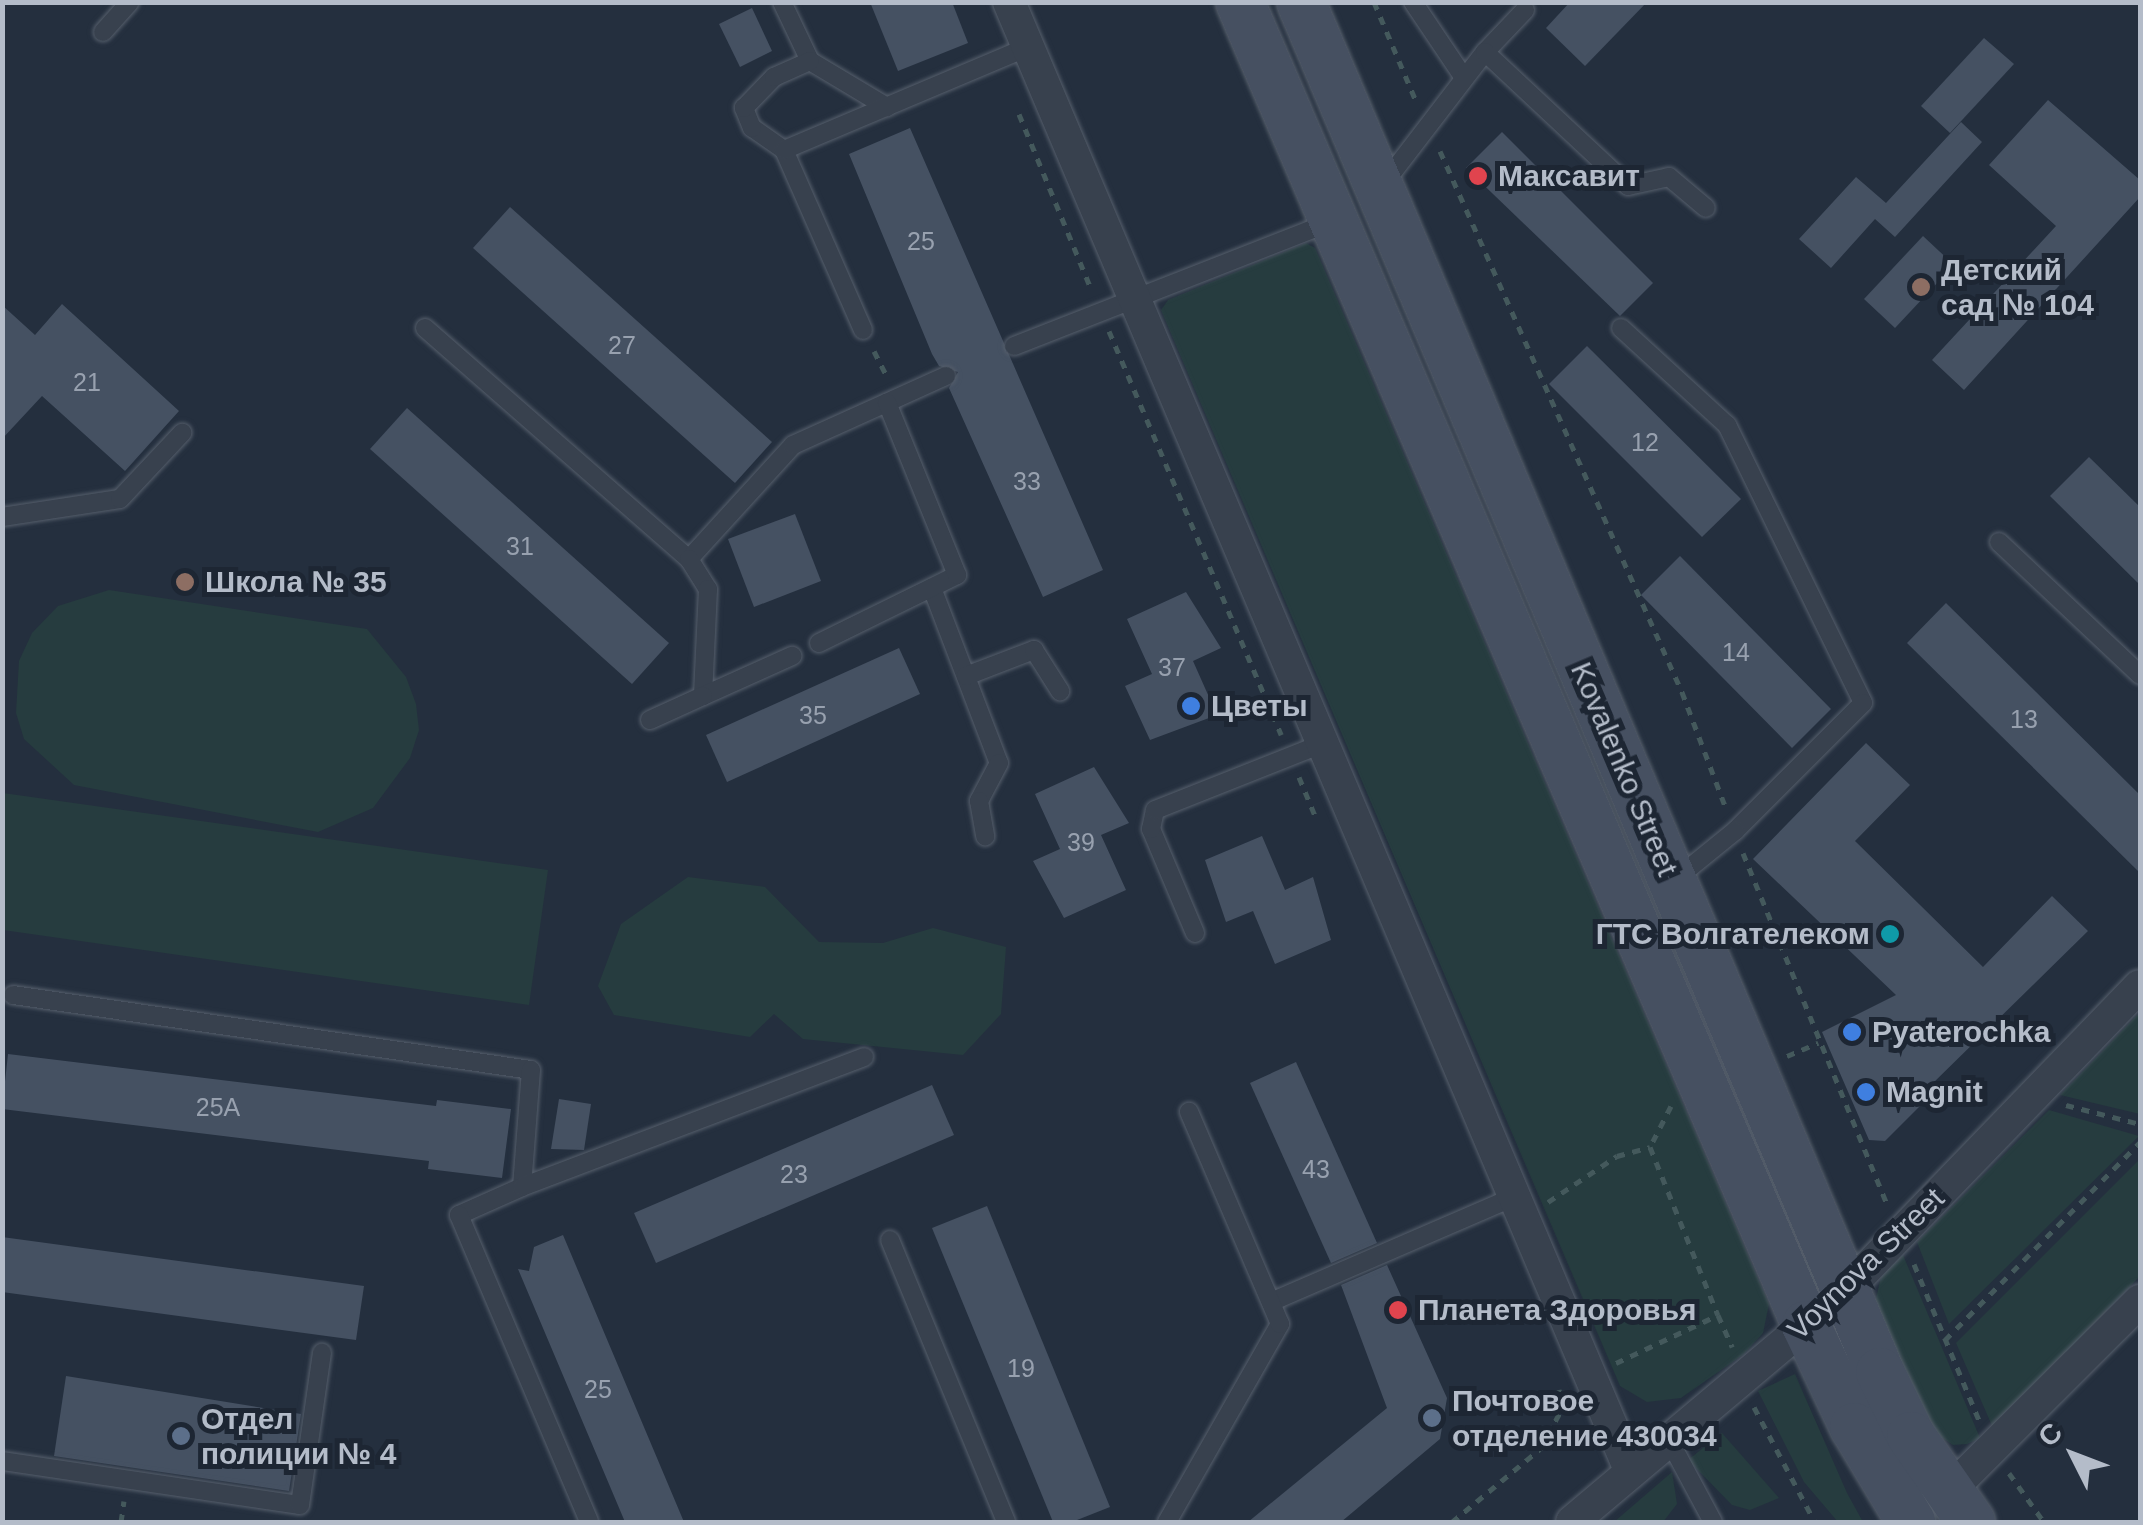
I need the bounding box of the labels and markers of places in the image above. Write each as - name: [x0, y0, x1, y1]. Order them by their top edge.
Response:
- place label: Максавит: [1498, 158, 1640, 194]
- marker: Максавит: [1467, 165, 1489, 187]
- place label: Детский сад № 104: [1941, 252, 2094, 322]
- marker: Детский сад № 104: [1910, 276, 1932, 298]
- place label: Школа № 35: [205, 564, 387, 600]
- marker: Школа № 35: [174, 571, 196, 593]
- place label: Цветы: [1211, 688, 1308, 724]
- marker: Цветы: [1180, 695, 1202, 717]
- place label: ГТС Волгателеком: [1596, 916, 1870, 952]
- marker: ГТС Волгателеком: [1879, 923, 1901, 945]
- place label: Pyaterochka: [1872, 1014, 2050, 1050]
- marker: Pyaterochka: [1841, 1021, 1863, 1043]
- place label: Magnit: [1886, 1074, 1983, 1110]
- marker: Magnit: [1855, 1081, 1877, 1103]
- place label: Планета Здоровья: [1418, 1292, 1697, 1328]
- marker: Планета Здоровья: [1387, 1299, 1409, 1321]
- place label: Почтовое отделение 430034: [1452, 1383, 1717, 1454]
- place label: Отдел полиции № 4: [201, 1401, 396, 1472]
- marker: Почтовое отделение 430034: [1421, 1407, 1443, 1429]
- marker: Отдел полиции № 4: [170, 1425, 192, 1447]

